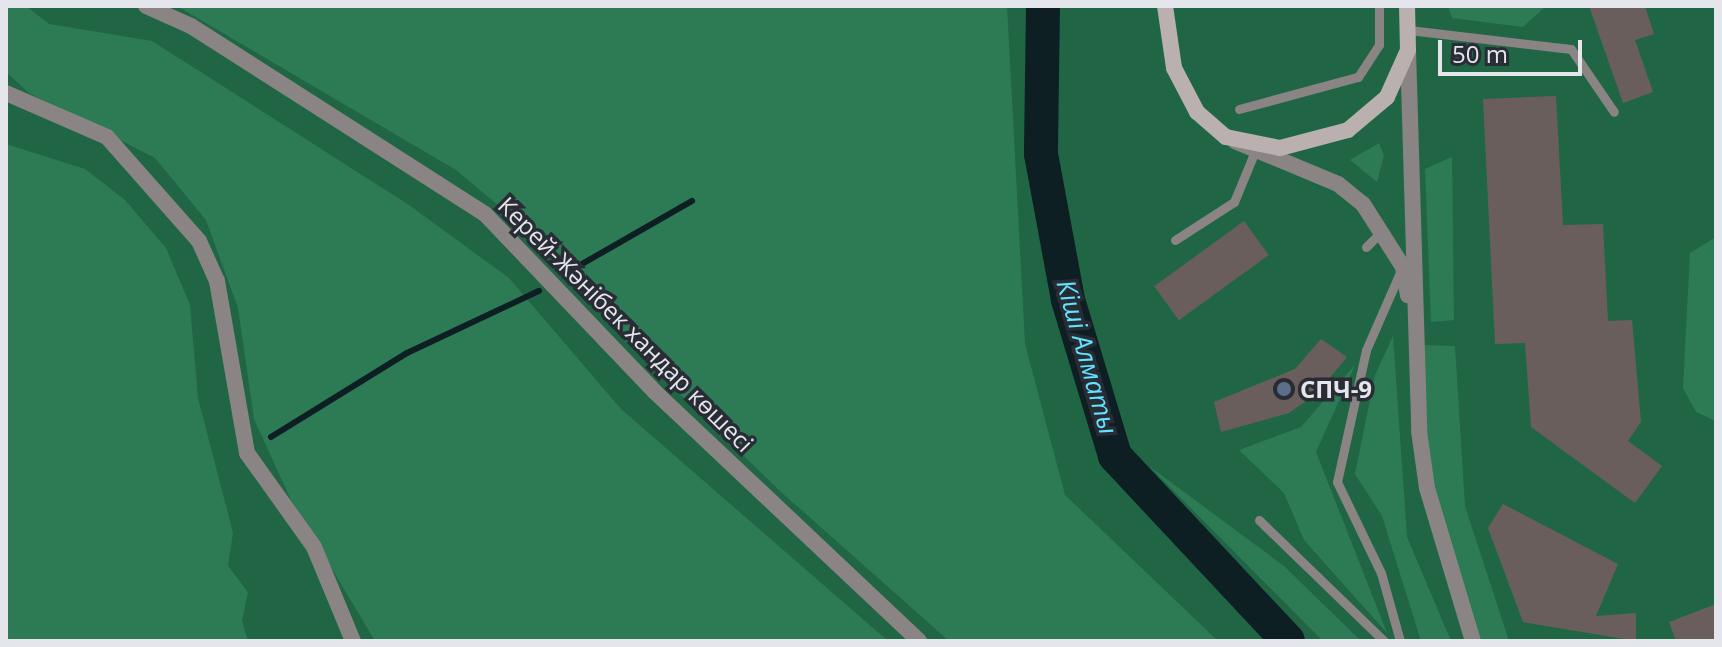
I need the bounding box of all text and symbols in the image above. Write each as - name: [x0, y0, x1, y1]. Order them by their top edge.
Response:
- scale bar: [1442, 24, 1586, 74]
- text: 50 m: [1452, 37, 1508, 70]
- street label: Керей-Жәнібек хандар көшесі: [492, 190, 760, 458]
- water label: Кіші Алматы: [1050, 276, 1124, 438]
- place label: СПЧ-9: [1300, 375, 1372, 403]
- marker: СПЧ-9: [1275, 380, 1293, 398]

